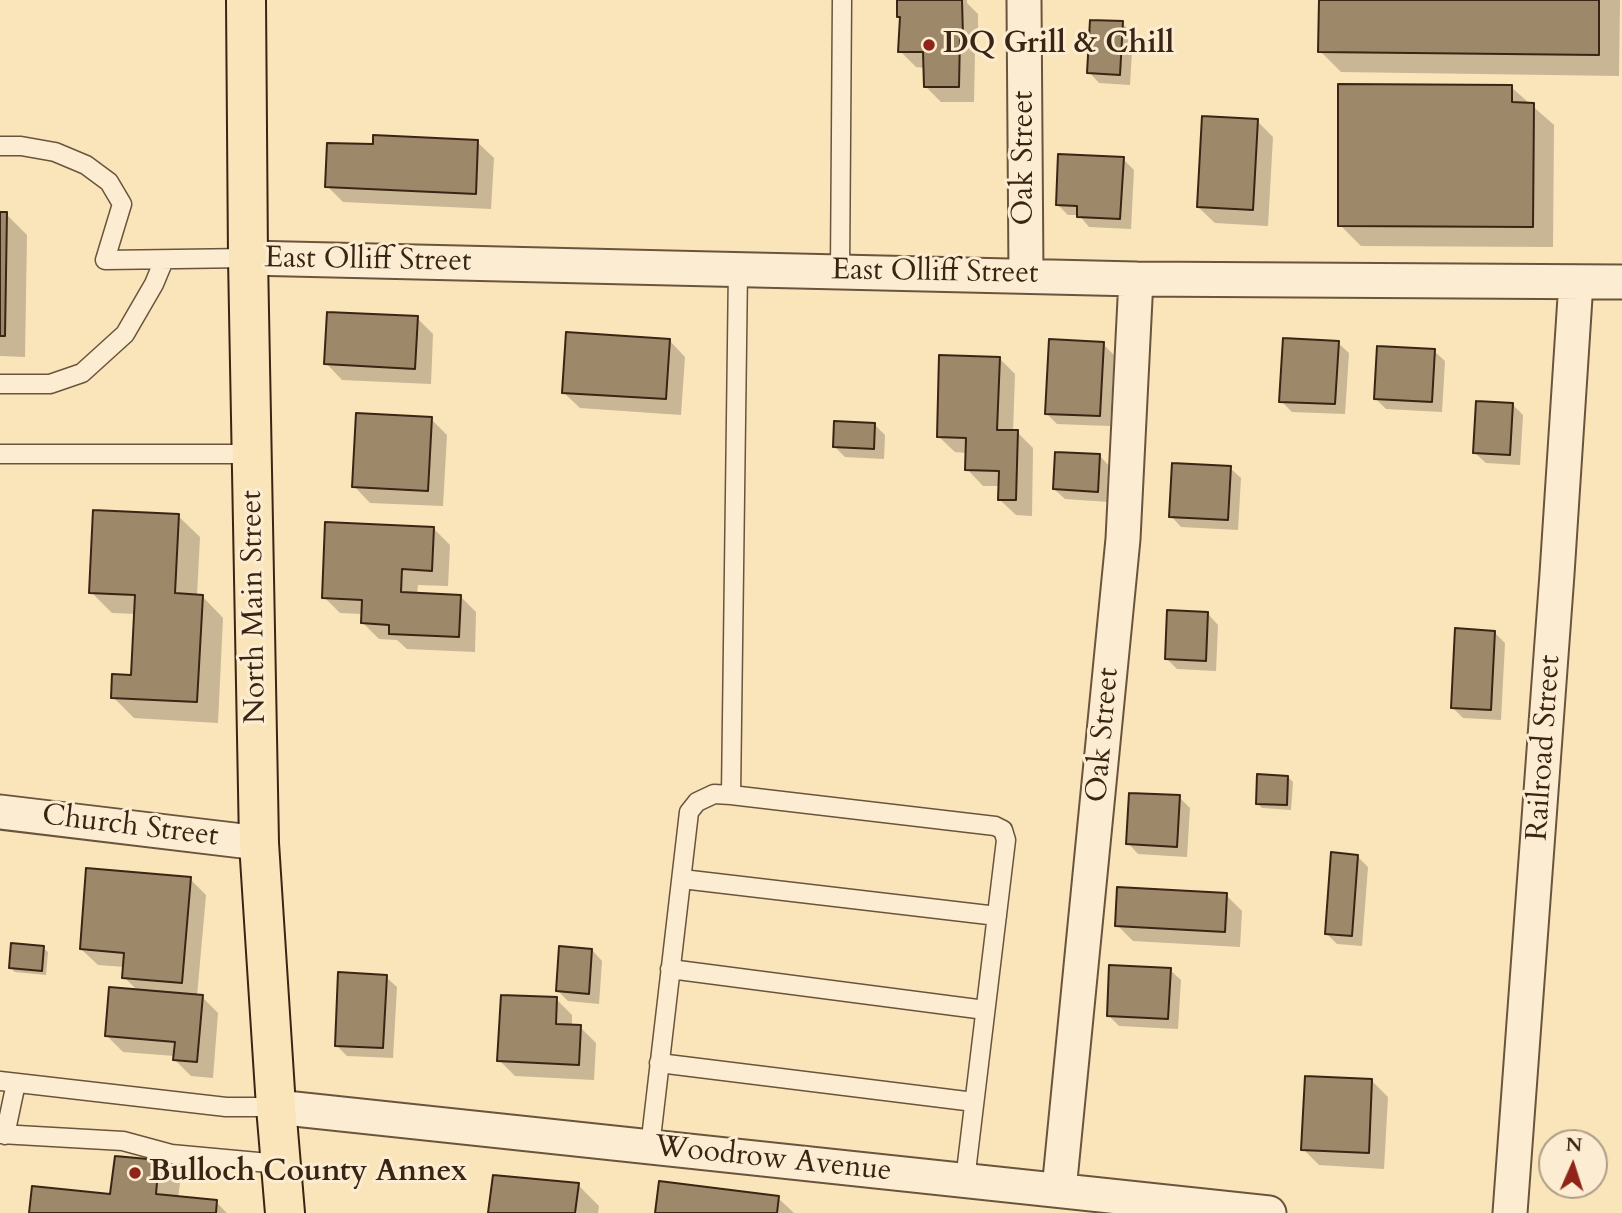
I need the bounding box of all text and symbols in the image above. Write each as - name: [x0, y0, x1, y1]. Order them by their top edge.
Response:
- place label: DQ Grill & Chill: [943, 27, 1174, 63]
- marker: DQ Grill & Chill: [921, 37, 937, 53]
- street label: Oak Street: [1007, 90, 1043, 226]
- street label: East Olliff Street: [264, 241, 472, 281]
- street label: East Olliff Street: [831, 253, 1039, 293]
- street label: North Main Street: [235, 490, 275, 724]
- street label: Railroad Street: [1521, 654, 1569, 842]
- street label: Oak Street: [1080, 666, 1128, 804]
- street label: Church Street: [40, 798, 220, 856]
- north arrow: [1538, 1129, 1608, 1199]
- street label: Woodrow Avenue: [653, 1130, 893, 1190]
- text: N: [1565, 1132, 1583, 1158]
- place label: Bulloch County Annex: [149, 1155, 467, 1191]
- marker: Bulloch County Annex: [127, 1165, 143, 1181]

